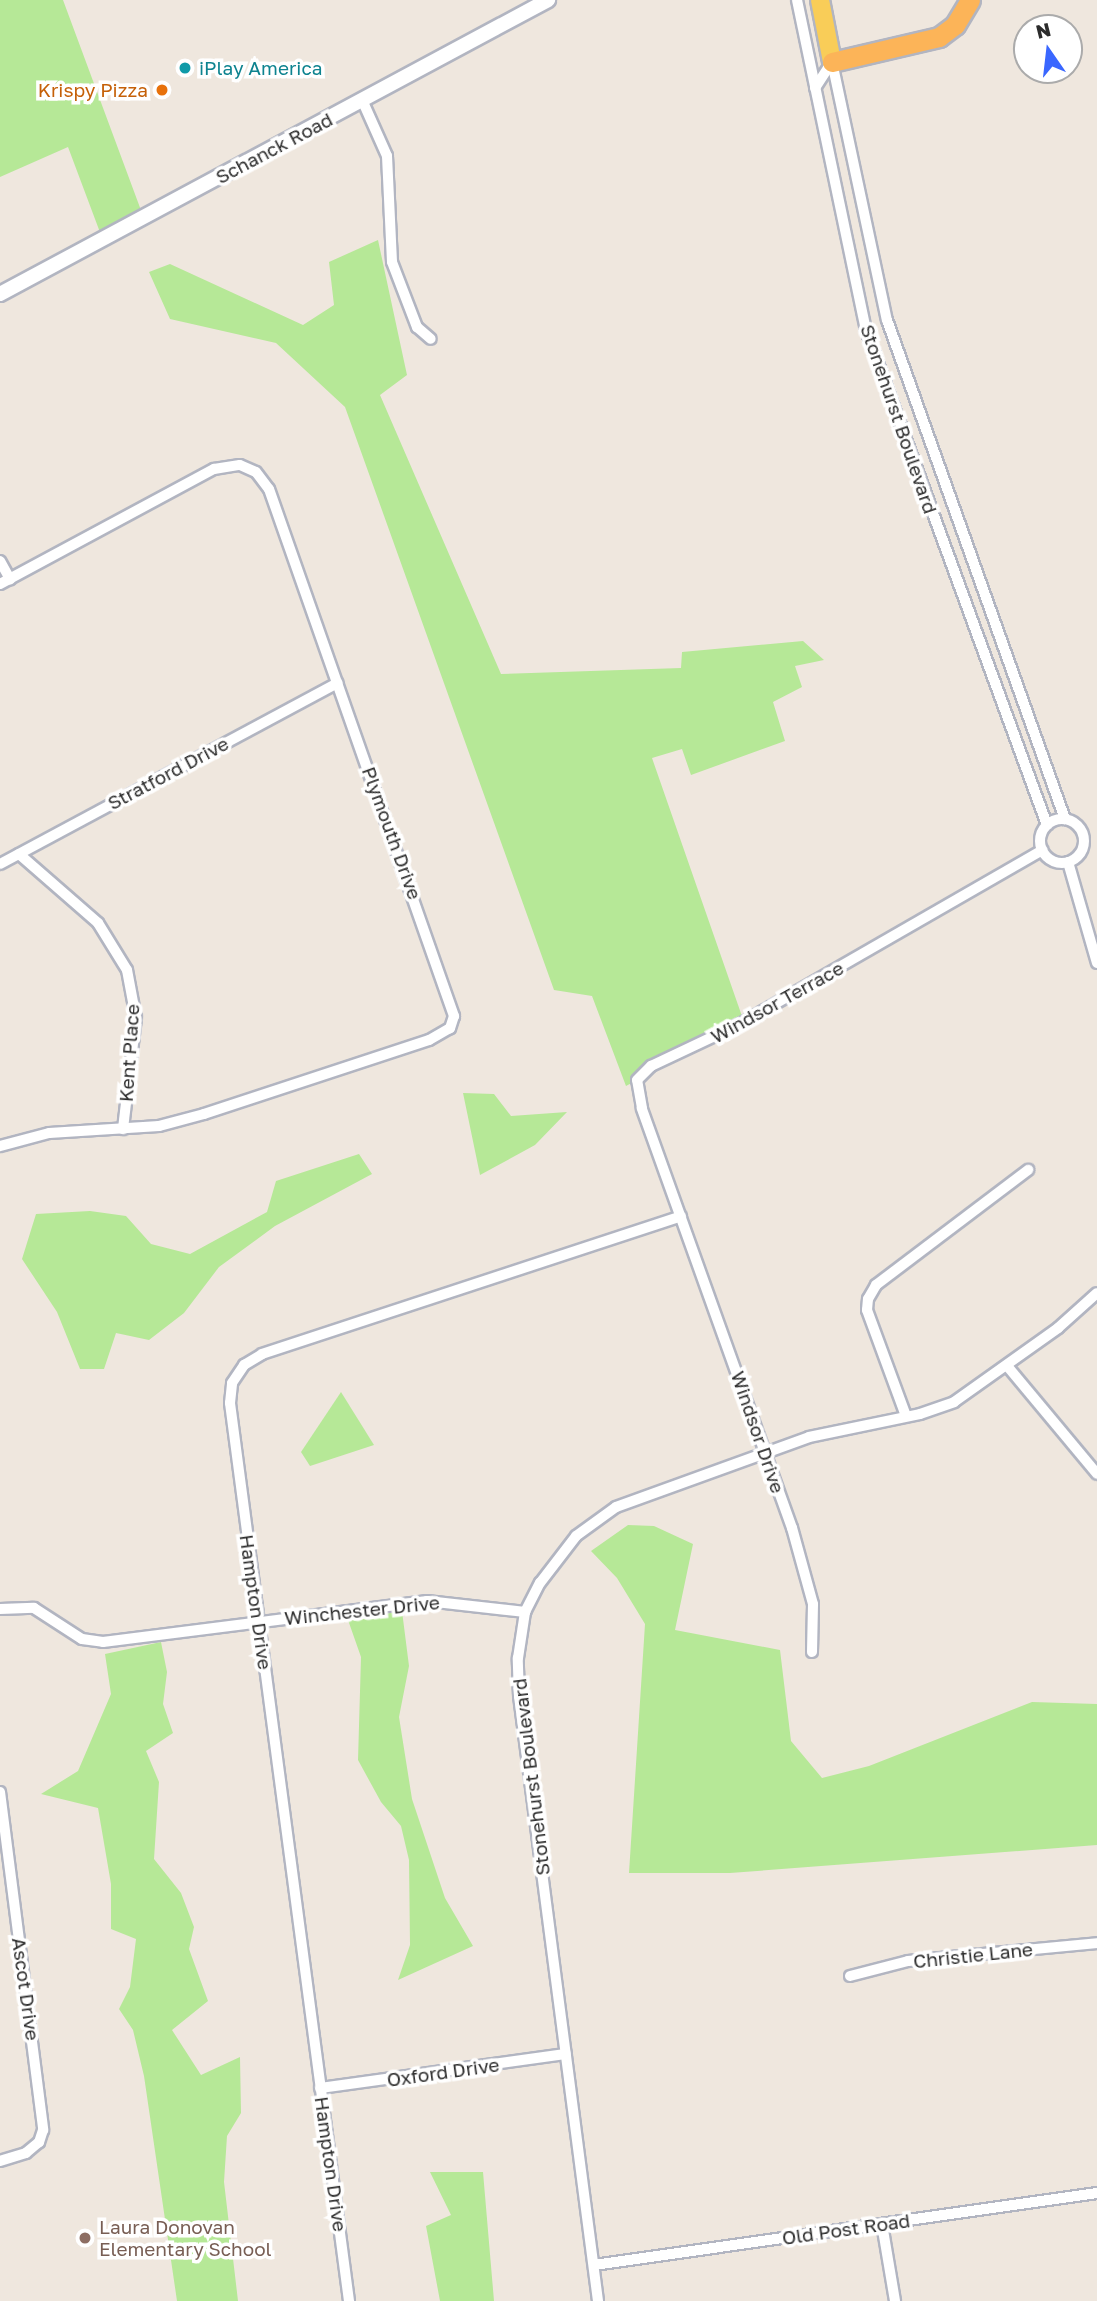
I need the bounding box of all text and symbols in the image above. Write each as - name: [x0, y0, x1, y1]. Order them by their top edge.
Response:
- north arrow: [1013, 14, 1083, 84]
- text: N: [1033, 17, 1053, 43]
- place label: iPlay America: [199, 57, 323, 79]
- marker: iPlay America: [177, 60, 193, 76]
- place label: Krispy Pizza: [38, 79, 148, 101]
- marker: Krispy Pizza: [154, 82, 170, 98]
- street label: Schanck Road: [212, 108, 336, 188]
- street label: Stonehurst Boulevard: [856, 322, 942, 516]
- street label: Stratford Drive: [104, 732, 232, 814]
- street label: Plymouth Drive: [357, 764, 427, 902]
- street label: Windsor Terrace: [707, 956, 847, 1048]
- street label: Kent Place: [114, 1003, 144, 1103]
- street label: Windsor Drive: [726, 1368, 790, 1496]
- street label: Hampton Drive: [235, 1533, 277, 1671]
- street label: Winchester Drive: [283, 1591, 441, 1629]
- street label: Stonehurst Boulevard: [508, 1677, 554, 1877]
- street label: Ascot Drive: [7, 1936, 45, 2042]
- street label: Christie Lane: [912, 1937, 1034, 1973]
- street label: Oxford Drive: [385, 2053, 501, 2091]
- street label: Hampton Drive: [310, 2095, 352, 2233]
- street label: Old Post Road: [781, 2209, 911, 2249]
- place label: Laura Donovan Elementary School: [99, 2216, 272, 2260]
- marker: Laura Donovan Elementary School: [77, 2230, 93, 2246]

